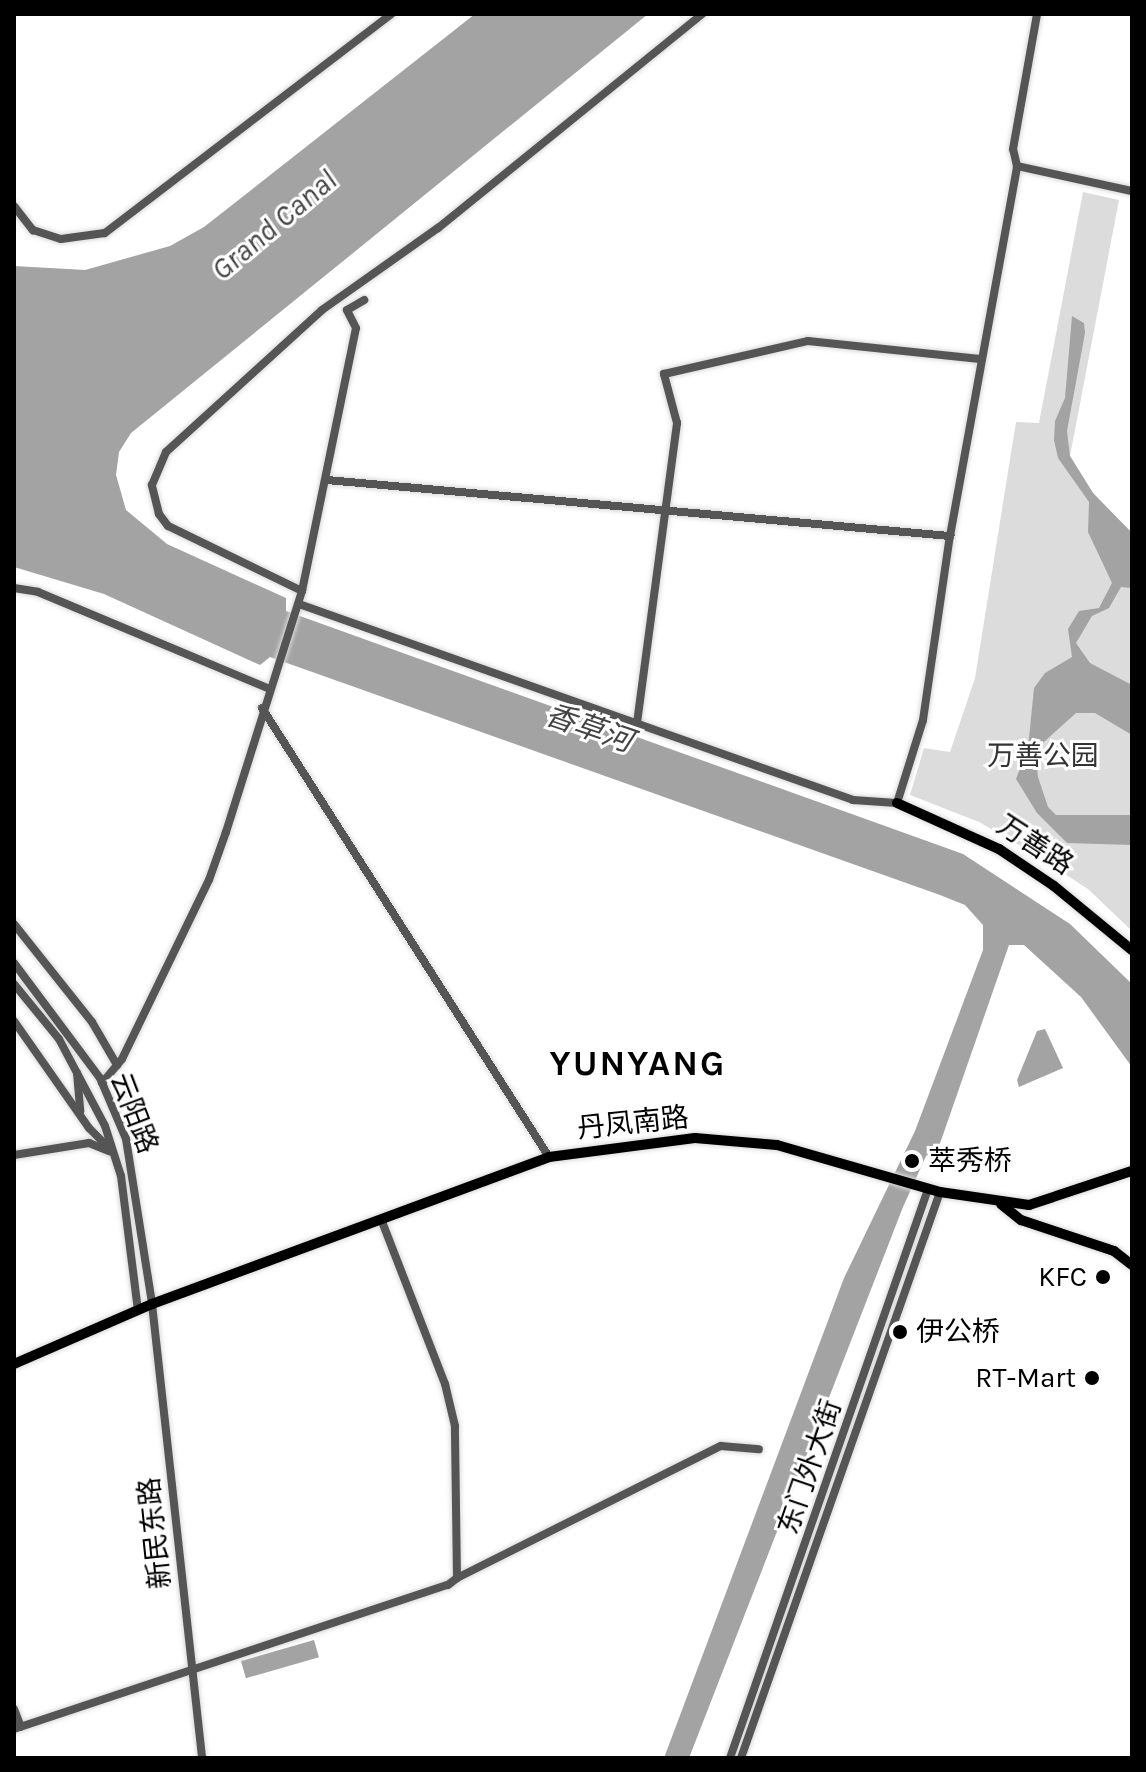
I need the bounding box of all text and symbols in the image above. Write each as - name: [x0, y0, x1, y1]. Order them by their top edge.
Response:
- water label: Grand Canal: [204, 162, 344, 288]
- water label: 香草河: [541, 696, 637, 760]
- park label: 万善公园: [987, 739, 1099, 773]
- street label: 万善路: [991, 808, 1079, 882]
- district label: YUNYANG: [550, 1042, 726, 1086]
- street label: 云阳路: [103, 1068, 165, 1158]
- street label: 丹凤南路: [576, 1100, 690, 1146]
- place label: 萃秀桥: [928, 1144, 1012, 1178]
- marker: 萃秀桥: [903, 1152, 921, 1170]
- place label: KFC: [1038, 1260, 1087, 1294]
- marker: KFC: [1094, 1268, 1112, 1286]
- place label: 伊公桥: [916, 1315, 1000, 1349]
- marker: 伊公桥: [891, 1323, 909, 1341]
- place label: RT-Mart: [975, 1361, 1076, 1395]
- marker: RT-Mart: [1083, 1369, 1101, 1387]
- street label: 东门外大街: [771, 1395, 849, 1539]
- street label: 新民东路: [132, 1476, 178, 1590]

